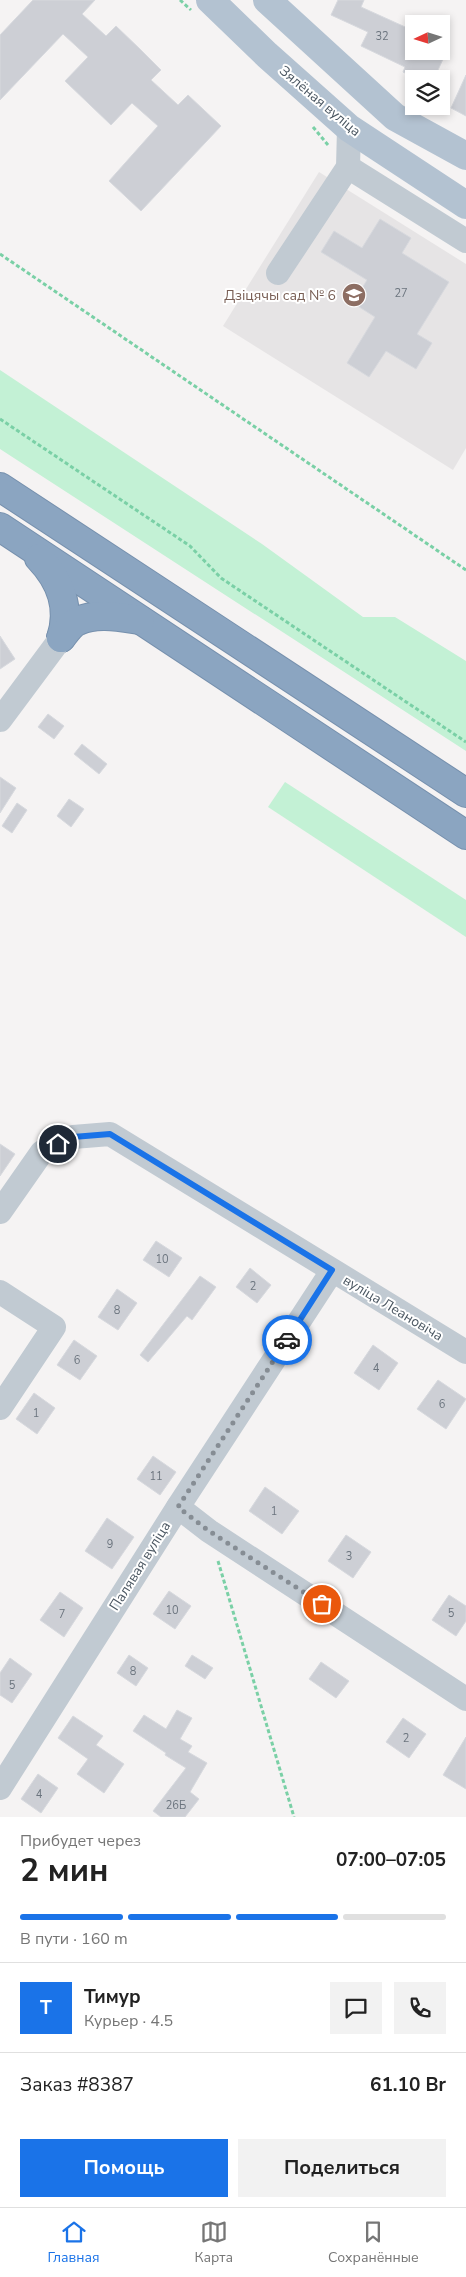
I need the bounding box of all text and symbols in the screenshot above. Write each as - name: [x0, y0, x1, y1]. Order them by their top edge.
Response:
- north arrow: [405, 15, 450, 60]
- map controls: [405, 15, 450, 115]
- house number: 32: [375, 29, 389, 44]
- street label: Зялёная вуліца: [275, 61, 365, 141]
- button: layers: [405, 70, 450, 115]
- school or university icon: Дзіцячы сад № 6: [341, 282, 367, 308]
- place label: Дзіцячы сад № 6: [224, 286, 336, 305]
- house number: 27: [394, 286, 408, 301]
- pin: [37, 1123, 79, 1165]
- icon: home: [44, 1130, 72, 1158]
- house number: 10: [155, 1252, 169, 1267]
- street label: вуліца Леановіча: [339, 1271, 447, 1345]
- house number: 2: [250, 1279, 256, 1294]
- house number: 8: [114, 1303, 121, 1318]
- courier: [262, 1315, 312, 1365]
- icon: car: [273, 1326, 301, 1354]
- house number: 6: [74, 1353, 81, 1368]
- house number: 4: [373, 1361, 380, 1376]
- house number: 6: [439, 1397, 446, 1412]
- house number: 1: [33, 1406, 39, 1421]
- house number: 11: [149, 1469, 163, 1484]
- house number: 1: [271, 1504, 277, 1519]
- street label: Палявая вуліца: [105, 1518, 175, 1614]
- house number: 9: [107, 1537, 113, 1552]
- house number: 3: [346, 1549, 352, 1564]
- pin: [301, 1583, 343, 1625]
- icon: bag: [308, 1590, 336, 1618]
- house number: 10: [165, 1603, 179, 1618]
- house number: 5: [448, 1606, 455, 1621]
- house number: 7: [59, 1607, 65, 1622]
- house number: 8: [130, 1664, 137, 1679]
- house number: 5: [9, 1678, 16, 1693]
- house number: 2: [403, 1731, 409, 1746]
- house number: 4: [36, 1787, 43, 1802]
- house number: 26Б: [166, 1798, 186, 1813]
- text: Прибудет через: [20, 1830, 141, 1852]
- text: 07:00–07:05: [336, 1847, 446, 1873]
- text: 2 мин: [20, 1849, 109, 1892]
- text: В пути · 160 m: [20, 1928, 128, 1950]
- button: chat: [330, 1982, 382, 2034]
- button: phone: [394, 1982, 446, 2034]
- text: Тимур: [84, 1984, 141, 2010]
- text: Т: [40, 1995, 52, 2021]
- text: Курьер · 4.5: [84, 2010, 173, 2032]
- text: Заказ #8387: [20, 2072, 134, 2098]
- text: 61.10 Br: [370, 2072, 446, 2098]
- button: Помощь: [20, 2139, 228, 2197]
- button: Поделиться: [238, 2139, 446, 2197]
- tab: Главная: [47, 2218, 100, 2267]
- tab: Карта: [195, 2218, 233, 2267]
- tab: Сохранённые: [328, 2218, 419, 2267]

